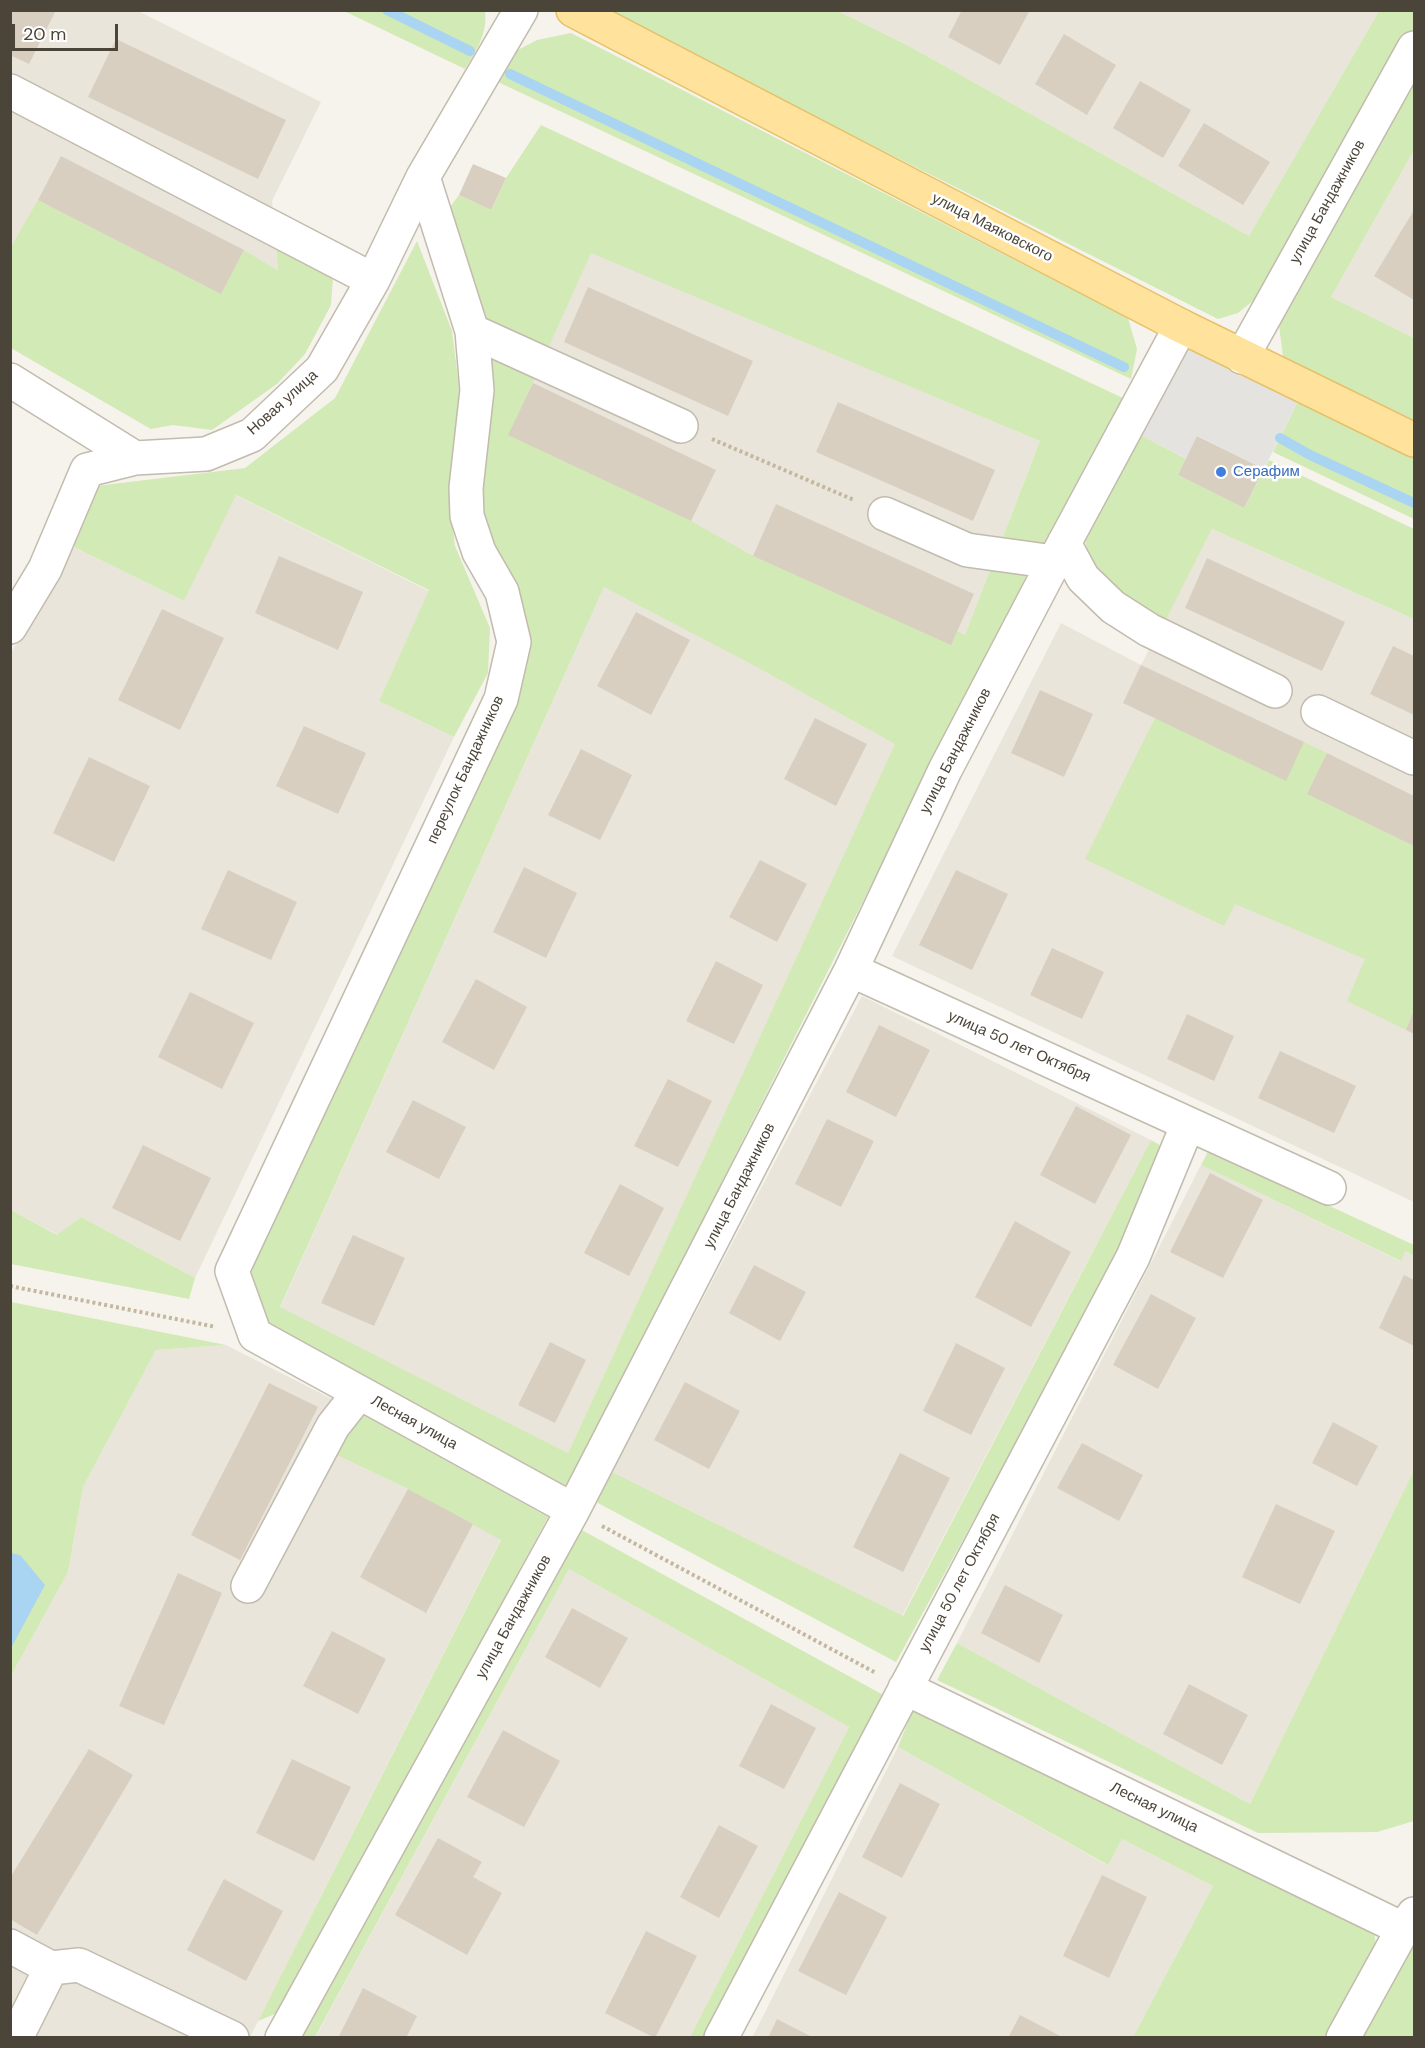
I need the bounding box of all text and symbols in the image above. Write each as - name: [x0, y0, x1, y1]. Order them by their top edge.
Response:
- scale bar: [15, 12, 122, 50]
- text: 20 m: [23, 22, 66, 46]
- street label: улица Бандажников: [1287, 137, 1369, 267]
- street label: улица Маяковского: [929, 190, 1055, 266]
- street label: Новая улица: [244, 367, 322, 439]
- place label: Серафим: [1233, 463, 1300, 481]
- marker: Серафим: [1214, 465, 1228, 479]
- street label: улица Бандажников: [917, 685, 995, 817]
- street label: переулок Бандажников: [424, 693, 508, 847]
- street label: улица 50 лет Октября: [945, 1007, 1093, 1087]
- street label: улица Бандажников: [701, 1120, 779, 1252]
- street label: Лесная улица: [368, 1392, 460, 1454]
- street label: улица 50 лет Октября: [916, 1511, 1004, 1655]
- street label: улица Бандажников: [473, 1552, 555, 1682]
- street label: Лесная улица: [1107, 1779, 1201, 1837]

